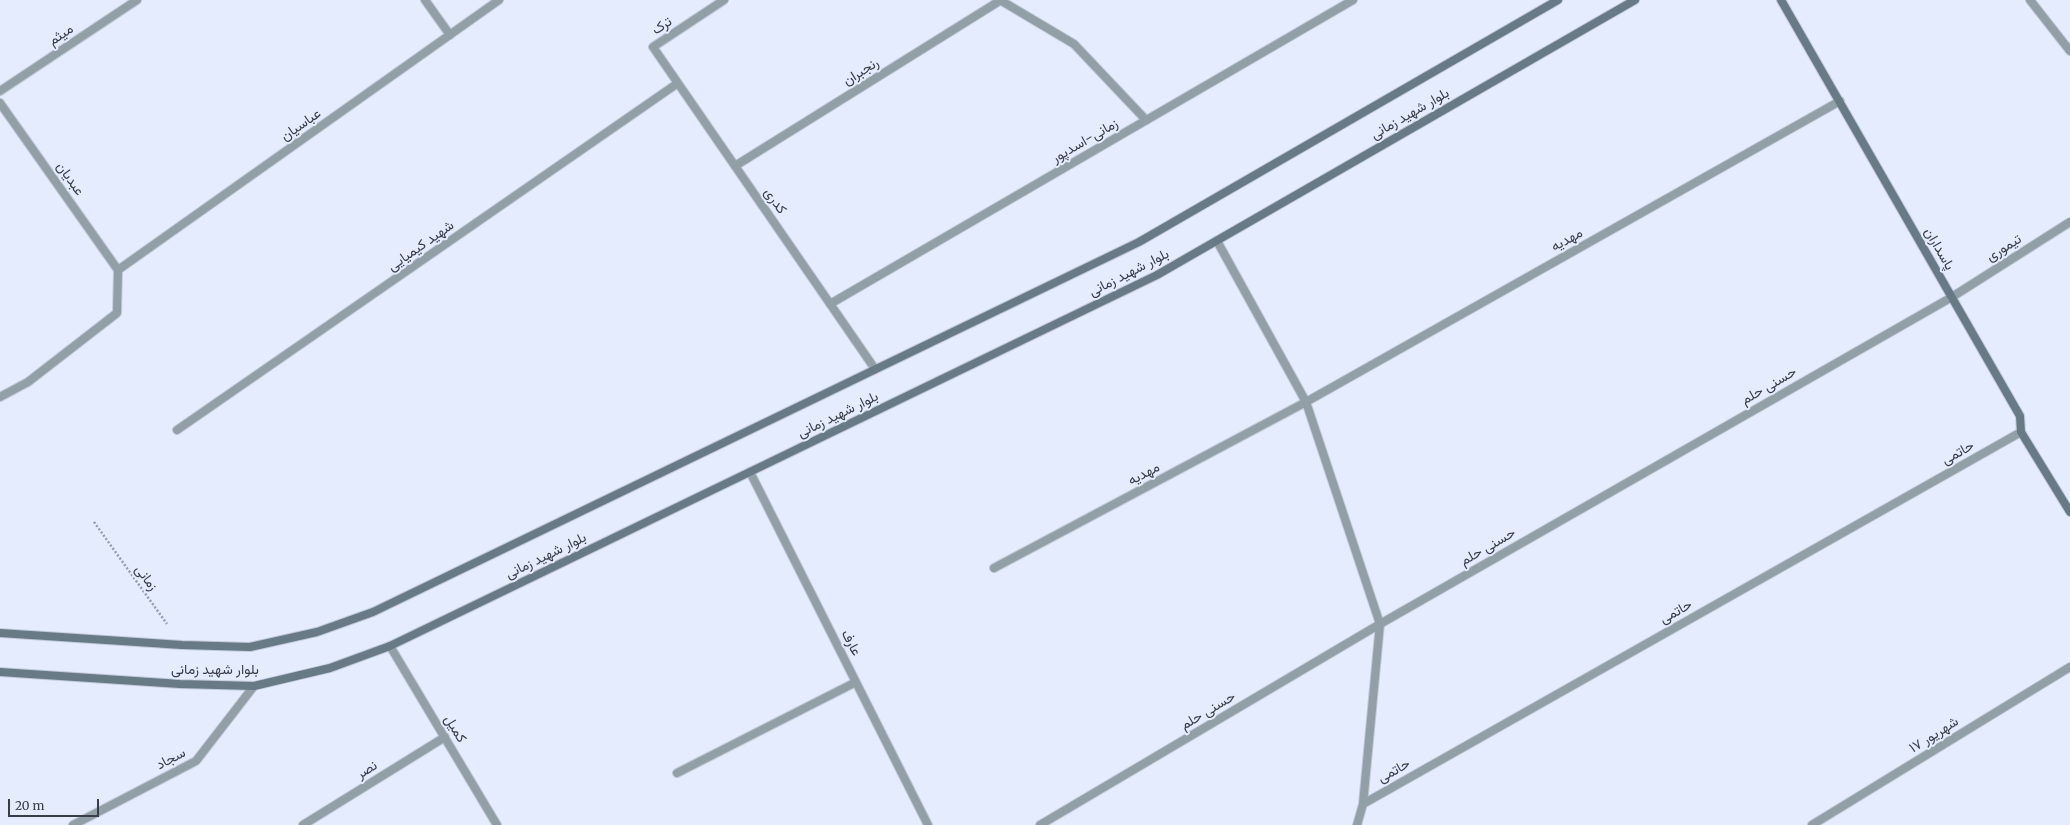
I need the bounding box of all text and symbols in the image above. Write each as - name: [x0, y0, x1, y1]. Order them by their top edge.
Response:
- street label: ترک: [649, 13, 675, 39]
- street label: میثم: [45, 21, 77, 49]
- street label: رنجبران: [840, 54, 882, 90]
- street label: بلوار شهید زمانی: [1368, 85, 1452, 143]
- street label: عباسیان: [278, 105, 324, 145]
- street label: زمانی-اسدپور: [1049, 115, 1121, 167]
- street label: عبدیان: [52, 159, 88, 199]
- street label: کدری: [760, 185, 790, 217]
- street label: شهید کیمیایی: [385, 217, 457, 275]
- street label: مهدیه: [1548, 225, 1586, 255]
- street label: پاسداران: [1920, 225, 1958, 273]
- street label: تیموری: [1983, 231, 2025, 265]
- street label: بلوار شهید زمانی: [1086, 246, 1172, 300]
- street label: حسنی حلم: [1738, 363, 1800, 409]
- street label: بلوار شهید زمانی: [795, 388, 881, 442]
- street label: حاتمی: [1939, 437, 1977, 469]
- street label: مهدیه: [1125, 459, 1163, 489]
- street label: حسنی حلم: [1457, 524, 1519, 570]
- street label: بلوار شهید زمانی: [503, 529, 589, 583]
- street label: زمانی: [131, 562, 161, 594]
- street label: حاتمی: [1657, 596, 1695, 628]
- street label: عارف: [837, 627, 865, 659]
- street label: بلوار شهید زمانی: [171, 662, 259, 678]
- street label: حسنی حلم: [1178, 688, 1238, 734]
- street label: کمیل: [440, 712, 470, 746]
- street label: ۱۷ شهریور: [1906, 713, 1962, 757]
- street label: سجاد: [153, 744, 189, 774]
- street label: حاتمی: [1375, 755, 1413, 787]
- street label: نصر: [353, 757, 381, 783]
- scale bar: [10, 791, 101, 817]
- text: 20 m: [15, 798, 44, 813]

